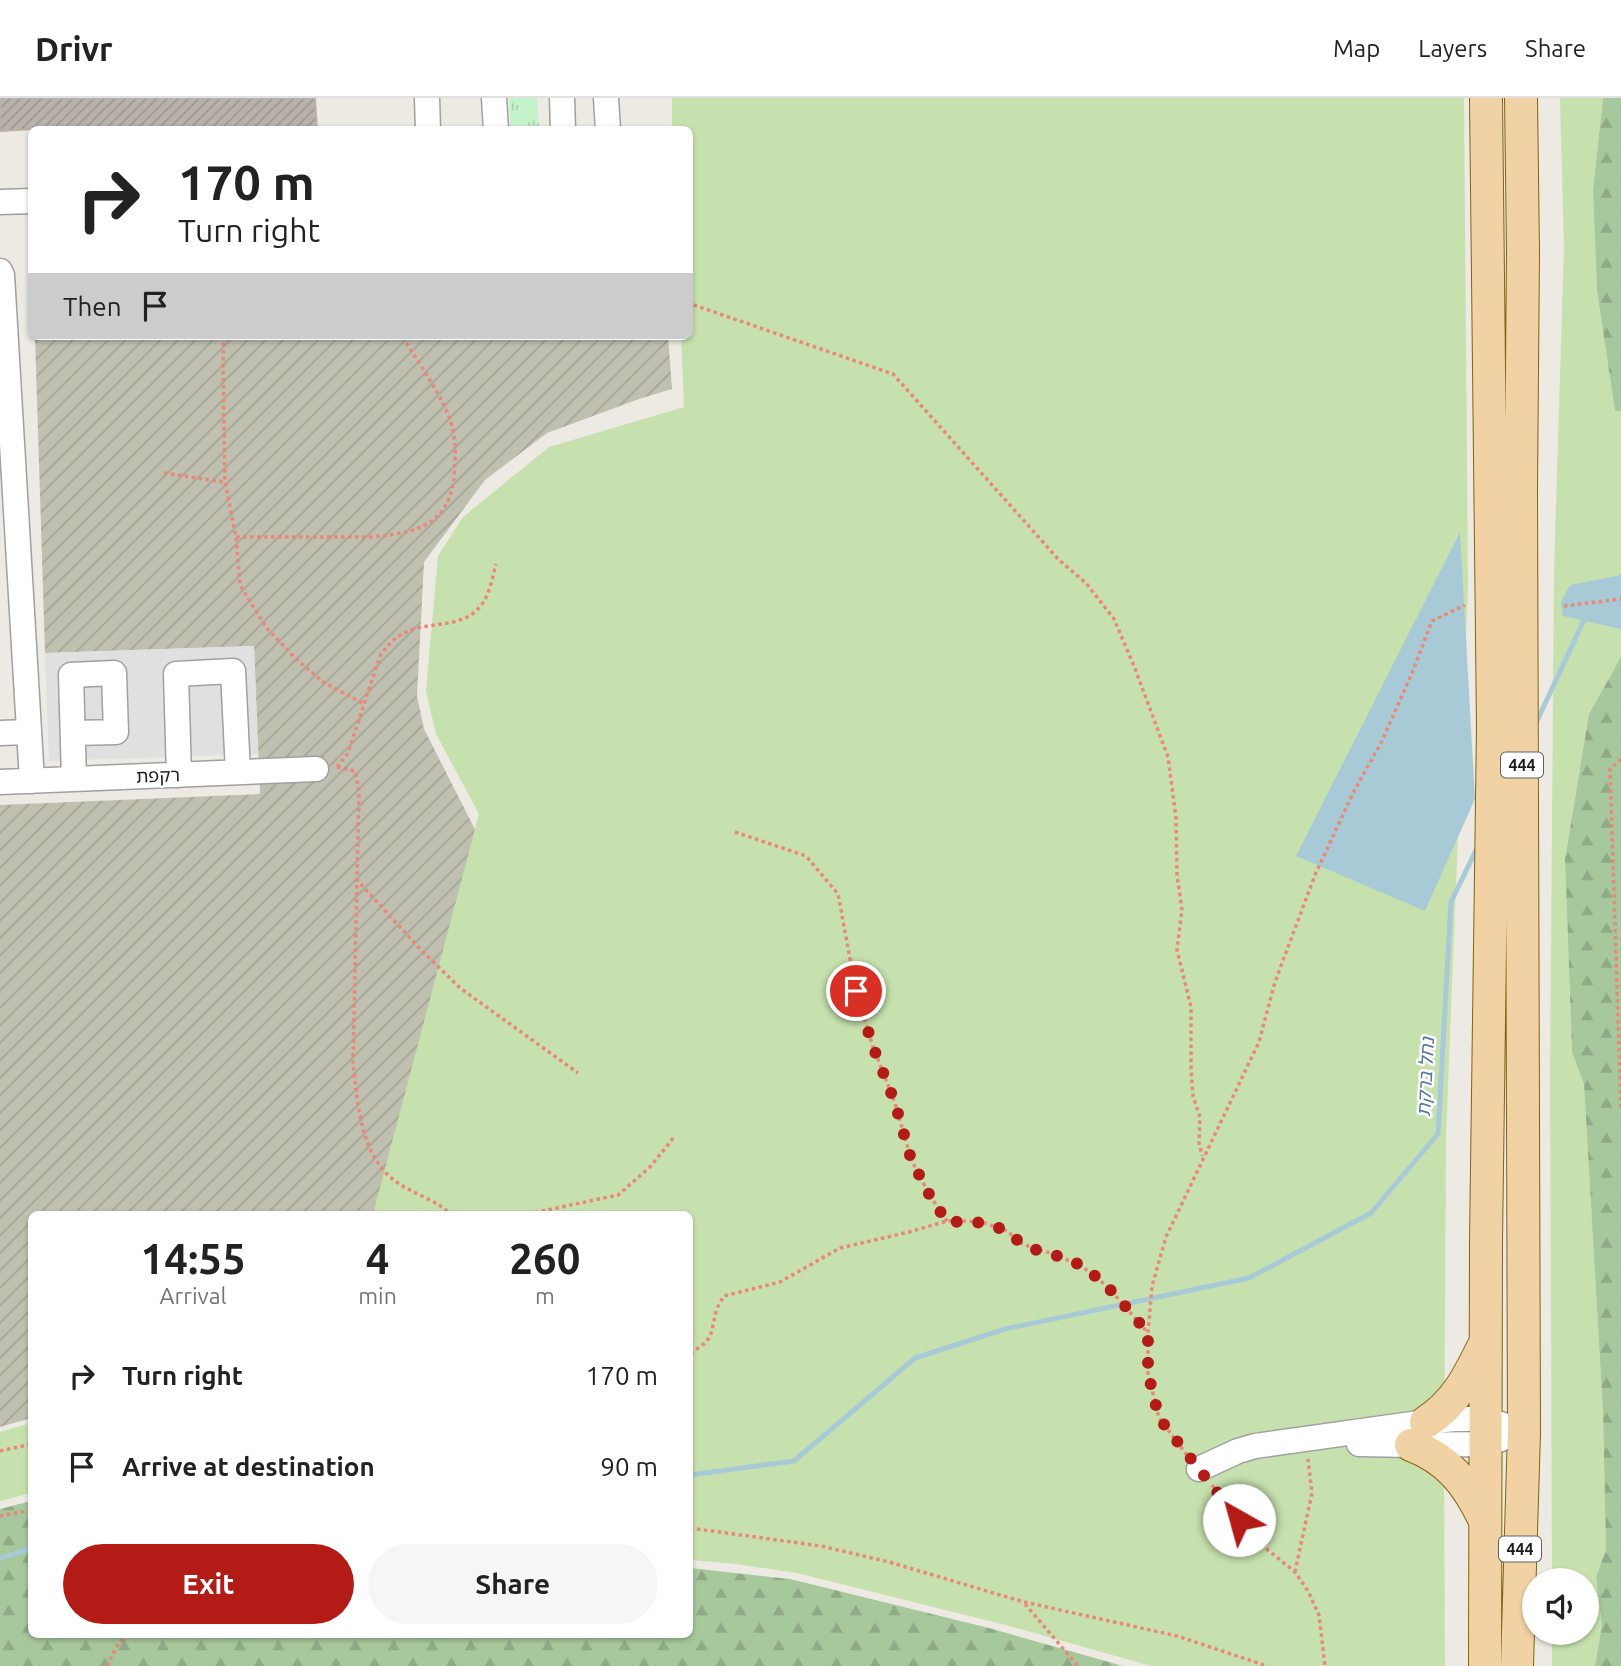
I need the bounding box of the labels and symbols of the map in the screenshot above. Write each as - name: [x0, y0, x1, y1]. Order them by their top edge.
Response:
- road number: 444: [1501, 752, 1543, 778]
- street label: רקפת: [136, 764, 180, 786]
- pin: [826, 961, 886, 1021]
- water label: נחל ברקת: [1412, 1035, 1438, 1117]
- position arrow: [1202, 1483, 1276, 1557]
- road number: 444: [1499, 1536, 1541, 1562]

